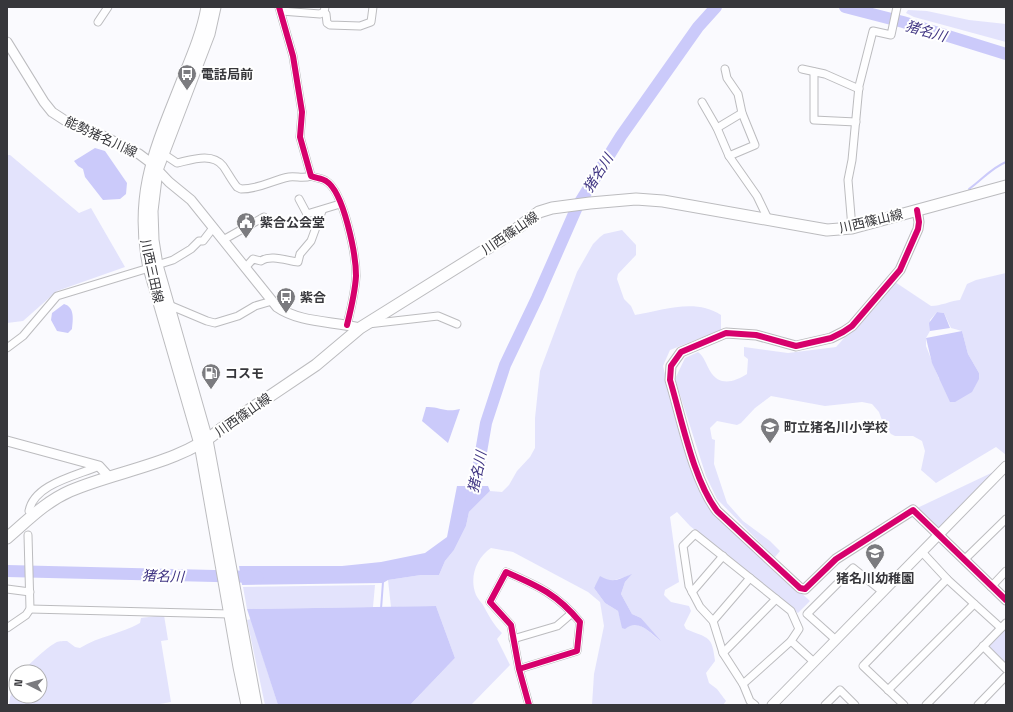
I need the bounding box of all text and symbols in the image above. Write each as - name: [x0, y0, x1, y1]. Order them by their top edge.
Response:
- water label: 猪名川: [903, 17, 951, 46]
- bus stop icon: 電話局前: [176, 63, 198, 91]
- place label: 電話局前: [201, 66, 253, 83]
- street label: 能勢猪名川線: [62, 113, 140, 161]
- water label: 猪名川: [579, 149, 618, 196]
- street label: 川西篠山線: [837, 205, 905, 237]
- street label: 川西篠山線: [478, 208, 542, 258]
- public building icon: 紫合公会堂: [235, 211, 257, 239]
- place label: 紫合公会堂: [260, 214, 325, 231]
- street label: 川西三田線: [137, 237, 167, 305]
- bus stop icon: 紫合: [275, 286, 297, 314]
- place label: 紫合: [300, 289, 326, 306]
- fuel station icon: コスモ: [200, 362, 222, 390]
- place label: コスモ: [225, 365, 264, 382]
- street label: 川西篠山線: [211, 389, 275, 441]
- school or university icon: 町立猪名川小学校: [759, 416, 781, 444]
- place label: 町立猪名川小学校: [784, 419, 888, 436]
- water label: 猪名川: [464, 448, 491, 494]
- school or university icon: 猪名川幼稚園: [864, 542, 886, 570]
- water label: 猪名川: [142, 566, 186, 586]
- place label: 猪名川幼稚園: [836, 570, 914, 587]
- north arrow: [8, 664, 48, 704]
- text: N: [11, 679, 25, 687]

